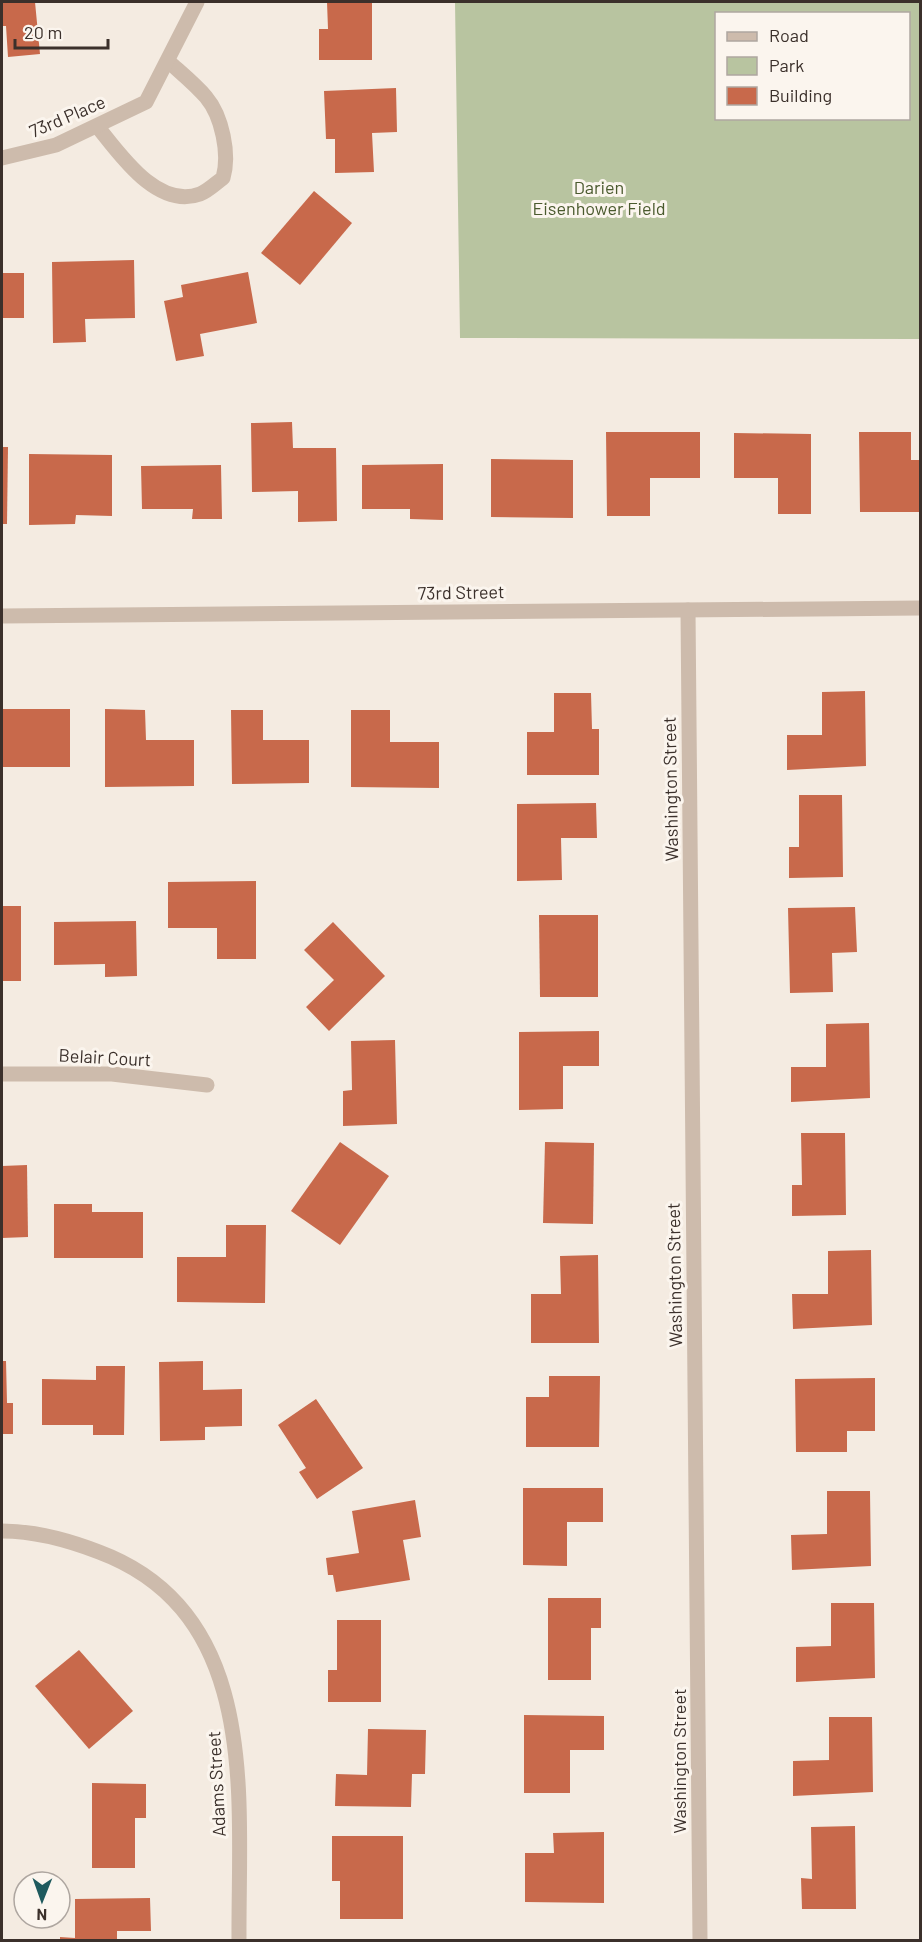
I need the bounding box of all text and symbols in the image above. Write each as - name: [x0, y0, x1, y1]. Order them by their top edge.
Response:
- scale bar: [15, 12, 108, 50]
- legend: [715, 12, 910, 120]
- text: 20 m: [24, 21, 62, 43]
- text: Road: [769, 24, 809, 46]
- text: Park: [769, 54, 804, 76]
- text: Building: [769, 84, 832, 106]
- street label: 73rd Place: [26, 90, 108, 142]
- park label: Darien Eisenhower Field: [532, 176, 666, 219]
- street label: 73rd Street: [417, 580, 505, 604]
- street label: Washington Street: [658, 716, 682, 862]
- street label: Belair Court: [58, 1044, 152, 1070]
- street label: Washington Street: [662, 1202, 686, 1348]
- street label: Washington Street: [668, 1689, 690, 1833]
- street label: Adams Street: [202, 1730, 230, 1838]
- north arrow: [12, 1870, 72, 1930]
- text: N: [36, 1906, 47, 1925]

